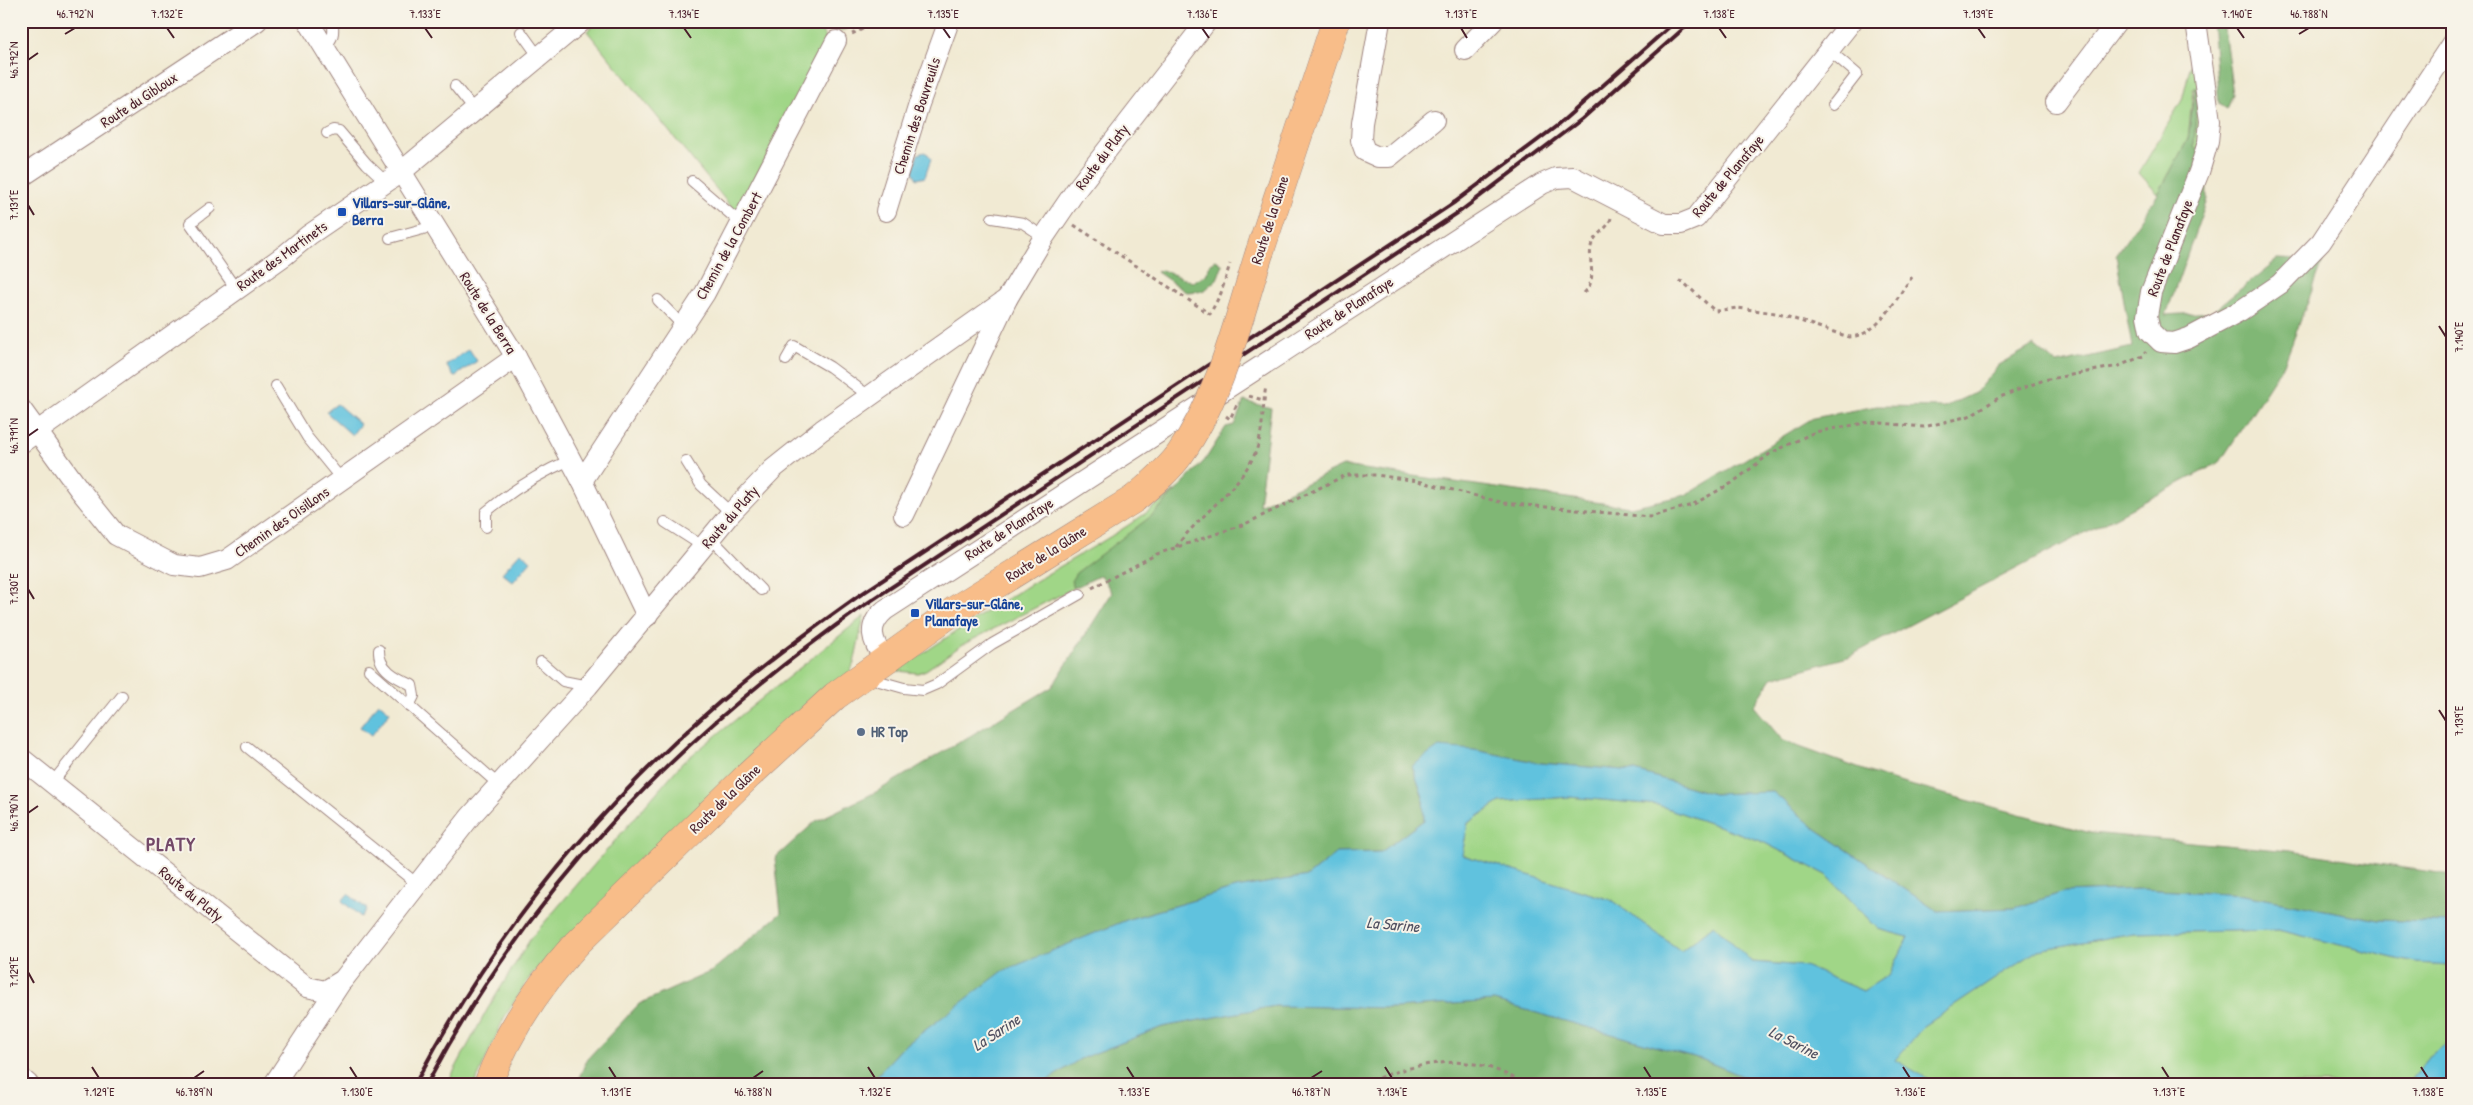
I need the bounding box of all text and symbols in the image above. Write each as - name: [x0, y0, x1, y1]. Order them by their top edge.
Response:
- text: 46.792°N: [57, 5, 93, 22]
- text: 7.132°E: [151, 5, 184, 22]
- text: 7.133°E: [409, 5, 442, 22]
- text: 7.134°E: [669, 5, 700, 22]
- text: 7.135°E: [927, 5, 959, 22]
- text: 7.136°E: [1186, 5, 1218, 22]
- text: 7.137°E: [1445, 5, 1478, 22]
- text: 7.138°E: [1703, 5, 1735, 22]
- text: 7.139°E: [1963, 5, 1994, 22]
- text: 7.140°E: [2222, 5, 2253, 22]
- text: 46.788°N: [2290, 5, 2328, 22]
- text: 46.792°N: [5, 42, 22, 78]
- street label: Chemin des Bouvreuils: [888, 54, 945, 177]
- street label: Route du Gibloux: [96, 67, 182, 132]
- street label: Route du Platy: [1070, 120, 1133, 194]
- street label: Route de Planafaye: [1687, 130, 1768, 222]
- street label: Route de la Glâne: [1245, 173, 1294, 267]
- street label: Chemin de la Combert: [690, 187, 767, 304]
- text: 7.131°E: [5, 189, 22, 220]
- place label: Villars-sur-Glâne, Berra: [352, 192, 450, 230]
- street label: Route de Planafaye: [2141, 196, 2198, 299]
- marker: Villars-sur-Glâne, Berra: [336, 206, 348, 218]
- street label: Route des Martinets: [232, 215, 331, 296]
- street label: Route de la Berra: [455, 268, 522, 358]
- street label: Route de Planafaye: [1300, 271, 1397, 344]
- text: 7.140°E: [2450, 321, 2467, 352]
- text: 46.791°N: [5, 418, 22, 454]
- street label: Chemin des Oisillons: [230, 481, 333, 562]
- street label: Route du Platy: [696, 481, 763, 553]
- street label: Route de Planafaye: [960, 492, 1057, 565]
- street label: Route de la Glâne: [1001, 520, 1090, 587]
- text: 7.130°E: [5, 572, 22, 605]
- place label: Villars-sur-Glâne, Planafaye: [925, 593, 1023, 632]
- marker: Villars-sur-Glâne, Planafaye: [909, 607, 921, 619]
- text: 7.139°E: [2450, 705, 2467, 736]
- place label: HR Top: [871, 721, 908, 743]
- marker: HR Top: [855, 726, 867, 738]
- street label: Route de la Glâne: [684, 759, 765, 838]
- text: 46.790°N: [5, 795, 22, 831]
- district label: PLATY: [146, 830, 196, 857]
- street label: Route du Platy: [155, 861, 228, 926]
- water label: La Sarine: [1366, 911, 1421, 937]
- text: 7.129°E: [5, 956, 22, 987]
- water label: La Sarine: [968, 1008, 1025, 1056]
- water label: La Sarine: [1765, 1020, 1823, 1064]
- text: 7.129°E: [84, 1083, 115, 1100]
- text: 46.789°N: [176, 1083, 212, 1100]
- text: 7.130°E: [341, 1083, 374, 1100]
- text: 7.131°E: [601, 1083, 632, 1100]
- text: 46.788°N: [734, 1083, 772, 1100]
- text: 7.132°E: [859, 1083, 892, 1100]
- text: 7.133°E: [1118, 1083, 1151, 1100]
- text: 46.787°N: [1292, 1083, 1330, 1100]
- text: 7.134°E: [1377, 1083, 1408, 1100]
- text: 7.135°E: [1635, 1083, 1667, 1100]
- text: 7.136°E: [1894, 1083, 1926, 1100]
- text: 7.137°E: [2153, 1083, 2186, 1100]
- text: 7.138°E: [2412, 1083, 2444, 1100]

